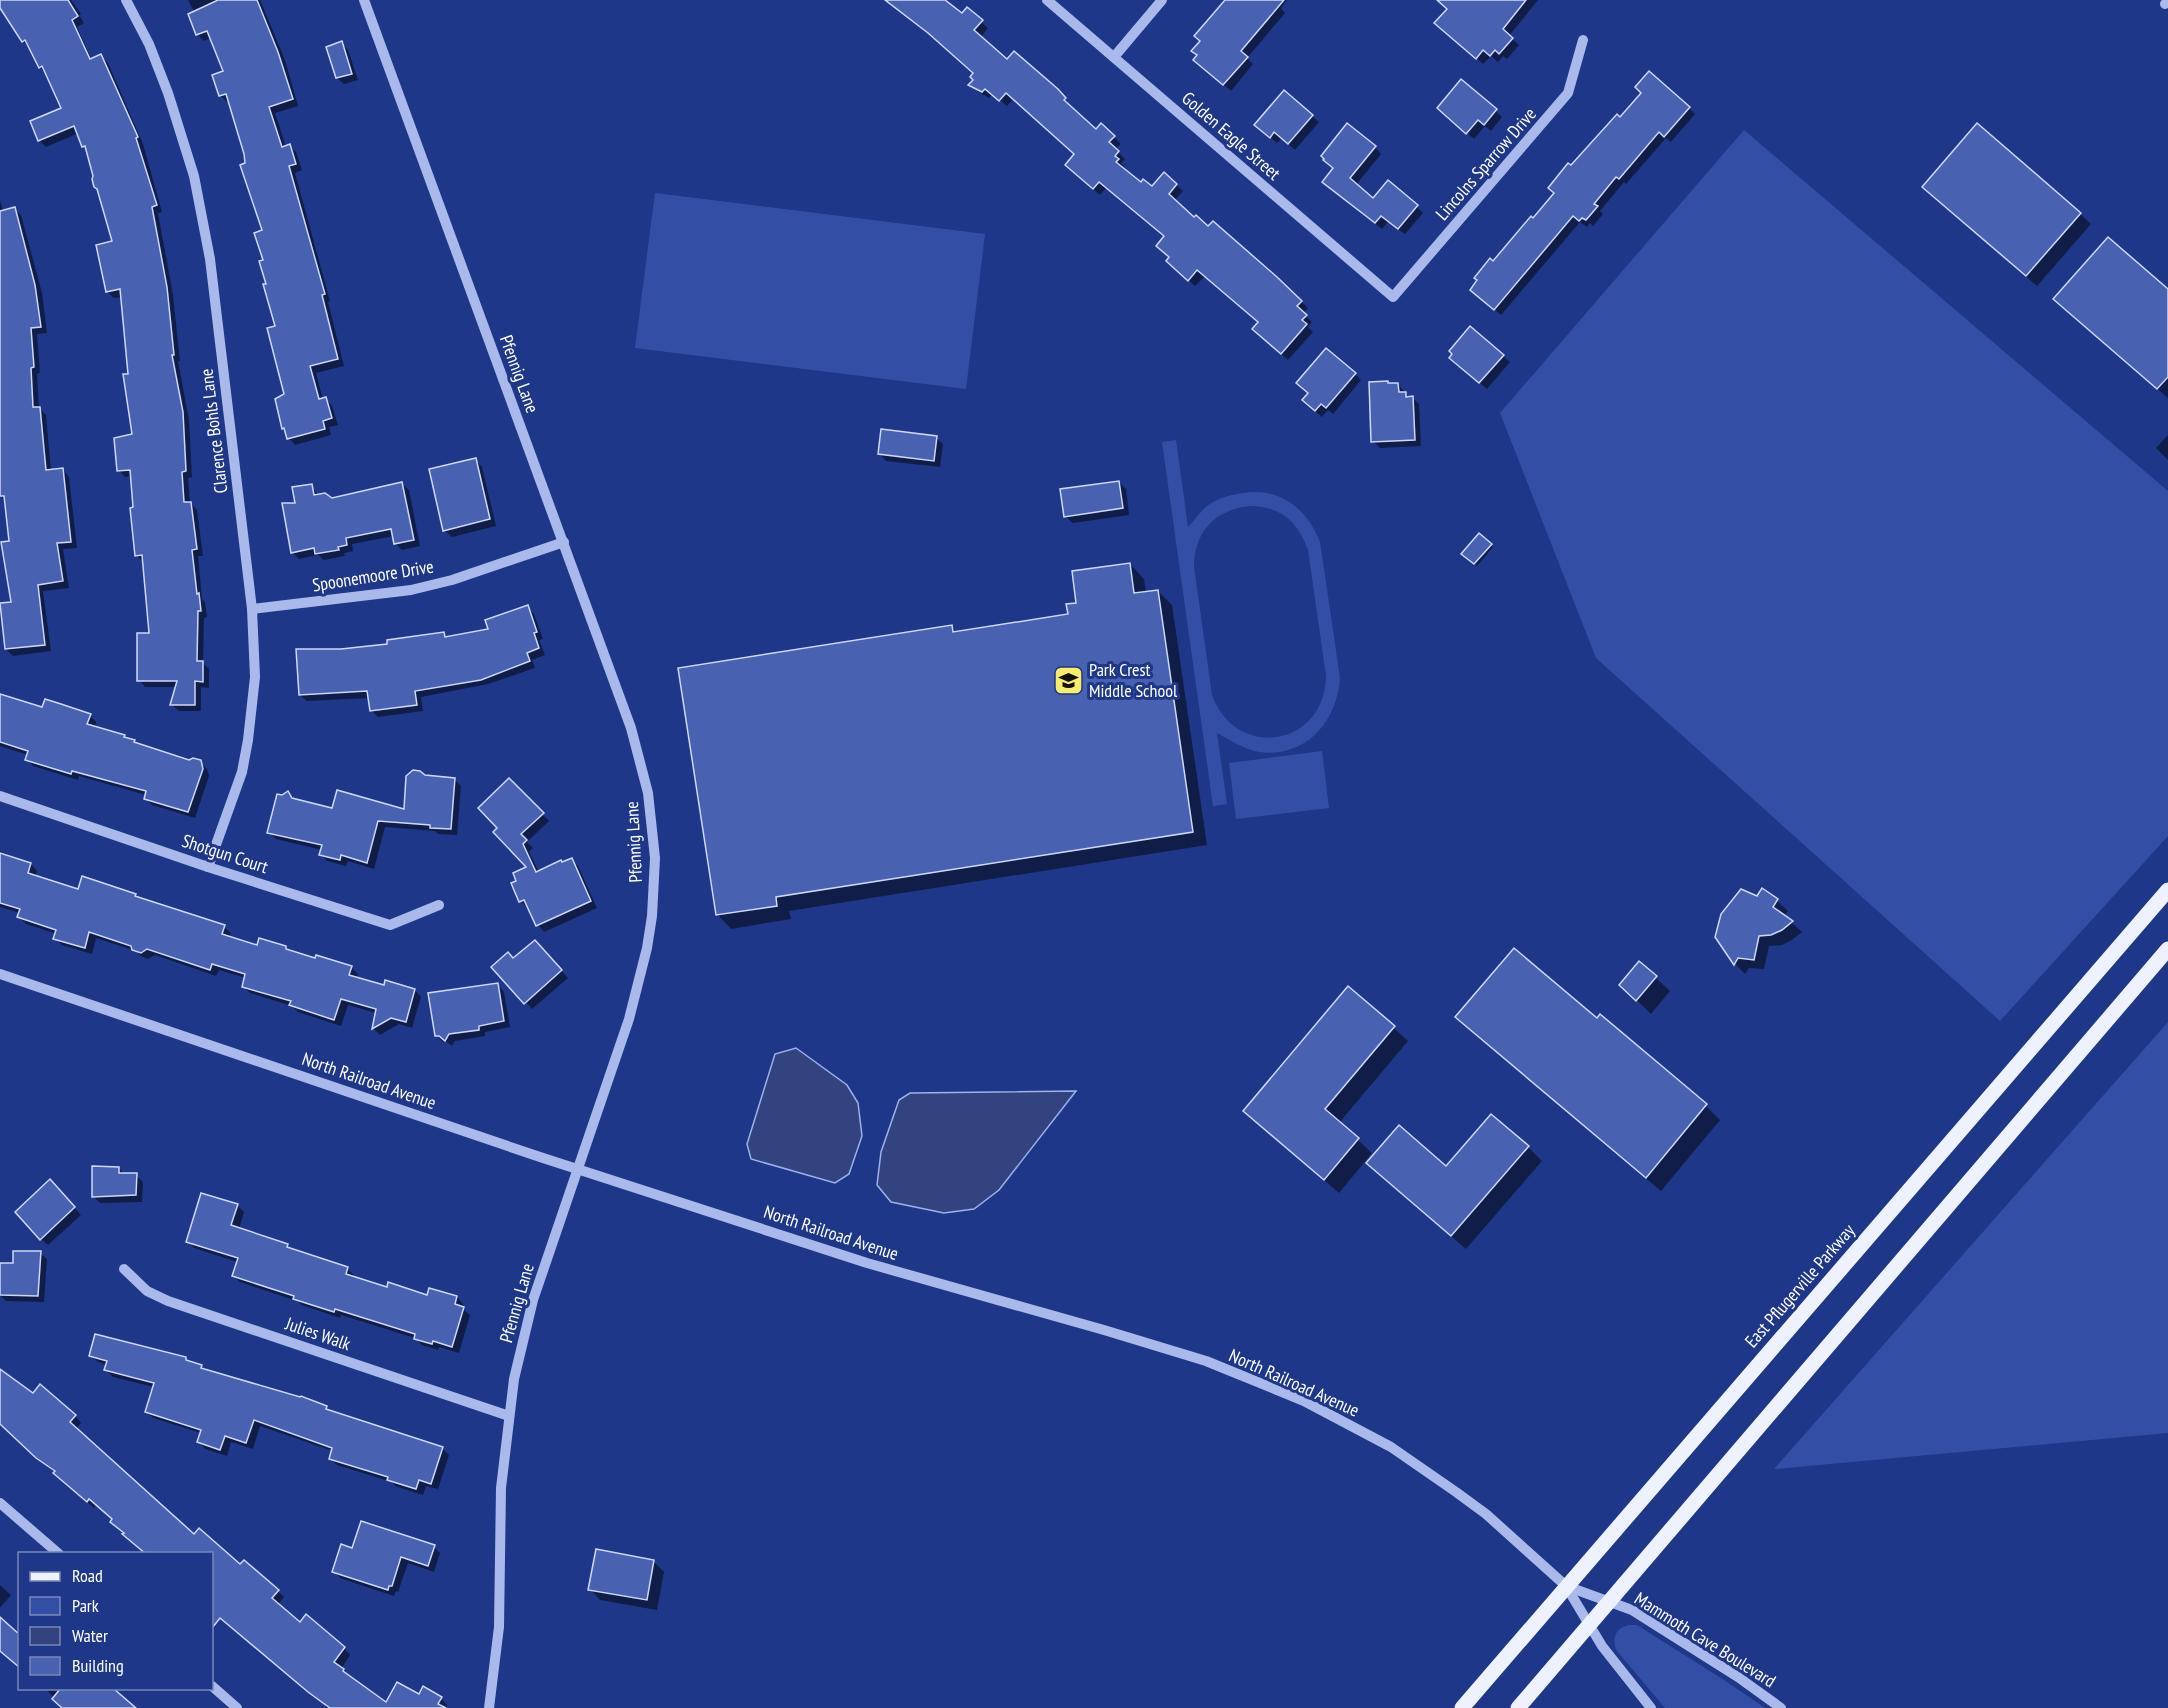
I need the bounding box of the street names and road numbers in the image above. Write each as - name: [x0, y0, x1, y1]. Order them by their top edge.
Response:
- street label: Golden Eagle Street: [1177, 87, 1285, 185]
- street label: Lincolns Sparrow Drive: [1430, 102, 1541, 225]
- street label: Pfennig Lane: [495, 332, 544, 416]
- street label: Clarence Bohls Lane: [194, 367, 233, 495]
- street label: Spoonemoore Drive: [311, 555, 435, 596]
- street label: Pfennig Lane: [620, 801, 647, 883]
- street label: Shotgun Court: [179, 829, 271, 878]
- street label: North Railroad Avenue: [299, 1047, 439, 1114]
- street label: North Railroad Avenue: [761, 1200, 901, 1265]
- street label: East Pflugerville Parkway: [1740, 1219, 1860, 1352]
- street label: Pfennig Lane: [494, 1261, 539, 1345]
- street label: Julies Walk: [282, 1311, 354, 1355]
- street label: North Railroad Avenue: [1226, 1344, 1363, 1422]
- street label: Mammoth Cave Boulevard: [1630, 1587, 1780, 1692]

